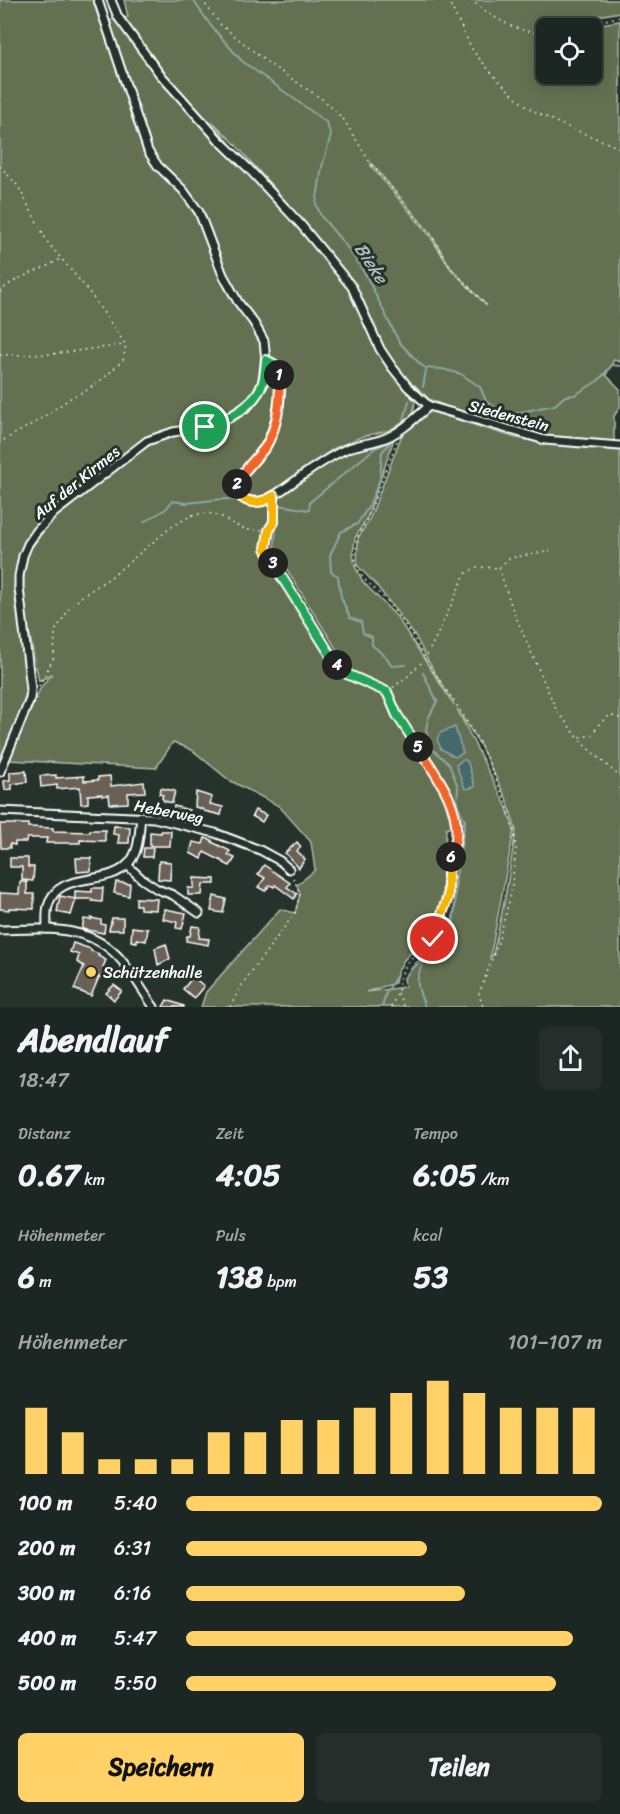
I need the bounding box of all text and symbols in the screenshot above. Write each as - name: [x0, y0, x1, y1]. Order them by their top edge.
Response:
- map controls: [536, 18, 602, 84]
- button: locate: [536, 18, 602, 84]
- water label: Bieke: [346, 236, 398, 292]
- pin: 1: [264, 360, 294, 390]
- text: 1: [276, 360, 282, 389]
- street label: Siedenstein: [465, 391, 553, 440]
- pin: [179, 401, 230, 452]
- icon: arrive: [188, 410, 221, 443]
- street label: Auf der Kirmes: [25, 438, 127, 527]
- pin: 2: [222, 469, 252, 499]
- text: 2: [232, 469, 242, 498]
- pin: 3: [258, 548, 288, 578]
- text: 3: [269, 548, 277, 577]
- pin: 4: [322, 650, 352, 680]
- text: 4: [332, 650, 342, 679]
- pin: 5: [403, 732, 433, 762]
- text: 5: [413, 732, 423, 761]
- street label: Heberweg: [132, 791, 206, 832]
- pin: 6: [436, 842, 466, 872]
- text: 6: [446, 842, 456, 871]
- pin: [407, 913, 458, 964]
- icon: check: [416, 922, 449, 955]
- place label: Schützenhalle: [103, 958, 202, 987]
- marker: Schützenhalle: [84, 965, 98, 979]
- text: Abendlauf: [18, 1011, 168, 1069]
- button: share: [539, 1027, 602, 1090]
- text: 18:47: [18, 1063, 69, 1098]
- text: Distanz: [18, 1119, 71, 1148]
- text: Zeit: [216, 1119, 244, 1148]
- text: Tempo: [413, 1119, 458, 1148]
- text: 0.67: [18, 1148, 80, 1202]
- text: 4:05: [216, 1148, 281, 1202]
- text: 6:05: [413, 1148, 477, 1202]
- text: km: [80, 1165, 105, 1194]
- text: /km: [477, 1165, 510, 1194]
- text: Höhenmeter: [18, 1221, 104, 1250]
- text: Puls: [216, 1221, 246, 1250]
- text: kcal: [413, 1221, 442, 1250]
- text: 6: [18, 1250, 35, 1304]
- text: 138: [216, 1250, 263, 1304]
- text: 53: [413, 1250, 448, 1304]
- text: m: [35, 1267, 52, 1296]
- text: bpm: [263, 1267, 297, 1296]
- text: Höhenmeter: [18, 1325, 126, 1360]
- text: 101–107 m: [508, 1325, 602, 1360]
- text: 100 m: [18, 1486, 72, 1521]
- text: 5:40: [114, 1486, 157, 1521]
- text: 200 m: [18, 1531, 75, 1566]
- text: 6:31: [114, 1531, 151, 1566]
- text: 300 m: [18, 1576, 75, 1611]
- text: 6:16: [114, 1576, 151, 1611]
- text: 400 m: [18, 1621, 76, 1656]
- text: 5:47: [114, 1621, 156, 1656]
- text: 500 m: [18, 1666, 76, 1701]
- text: 5:50: [114, 1666, 157, 1701]
- button: Speichern: [18, 1733, 304, 1802]
- button: Teilen: [316, 1733, 602, 1802]

